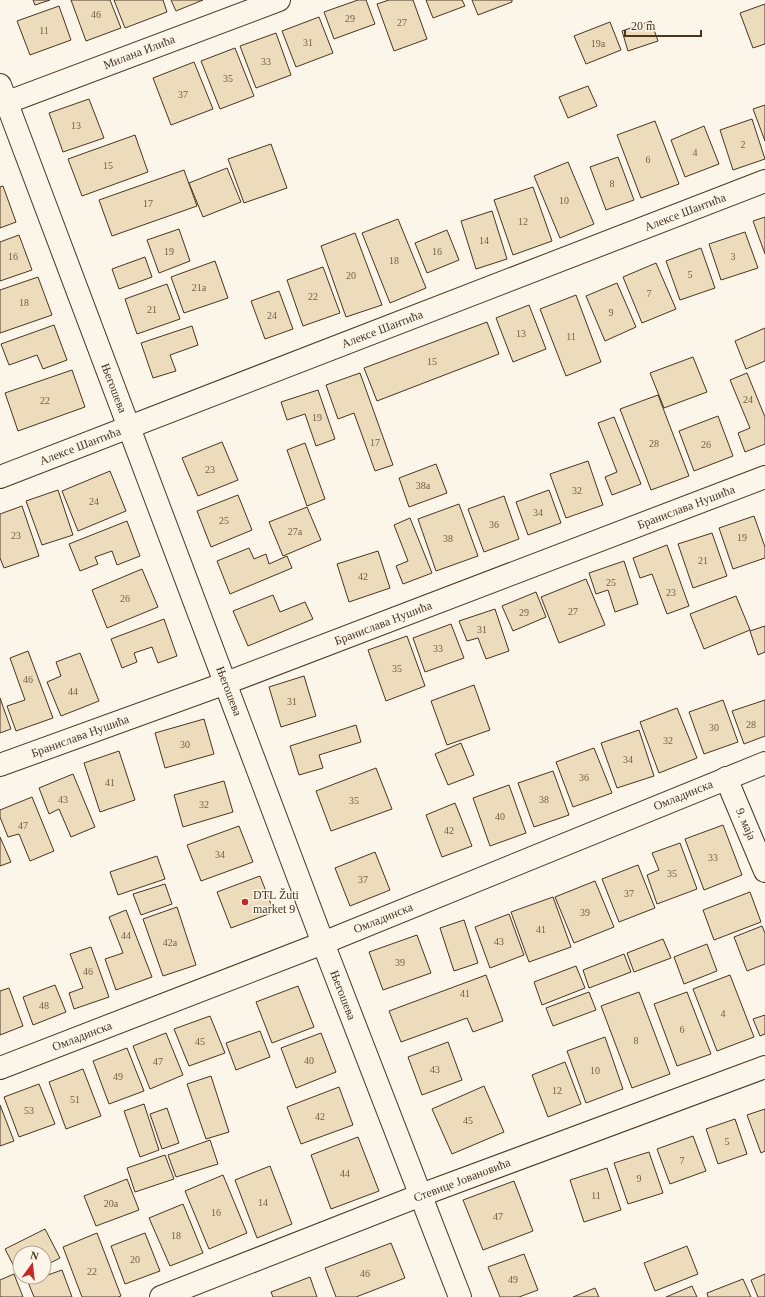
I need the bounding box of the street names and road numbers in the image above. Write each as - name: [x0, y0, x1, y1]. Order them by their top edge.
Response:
- street label: Милана Илића: [101, 32, 177, 72]
- street label: Алексе Шантића: [642, 190, 728, 234]
- street label: Алексе Шантића: [339, 307, 425, 351]
- street label: Његошева: [98, 361, 130, 415]
- street label: Алексе Шантића: [37, 424, 123, 468]
- street label: Бранислава Нушића: [635, 482, 737, 532]
- street label: Бранислава Нушића: [332, 598, 434, 648]
- street label: Његошева: [213, 664, 245, 718]
- street label: Бранислава Нушића: [29, 712, 132, 760]
- street label: Омладинска: [651, 776, 715, 813]
- street label: 9. маја: [733, 806, 759, 843]
- street label: Омладинска: [351, 899, 415, 936]
- street label: Његошева: [327, 968, 359, 1022]
- street label: Омладинска: [50, 1018, 114, 1054]
- street label: Стевице Јовановића: [412, 1155, 513, 1205]

